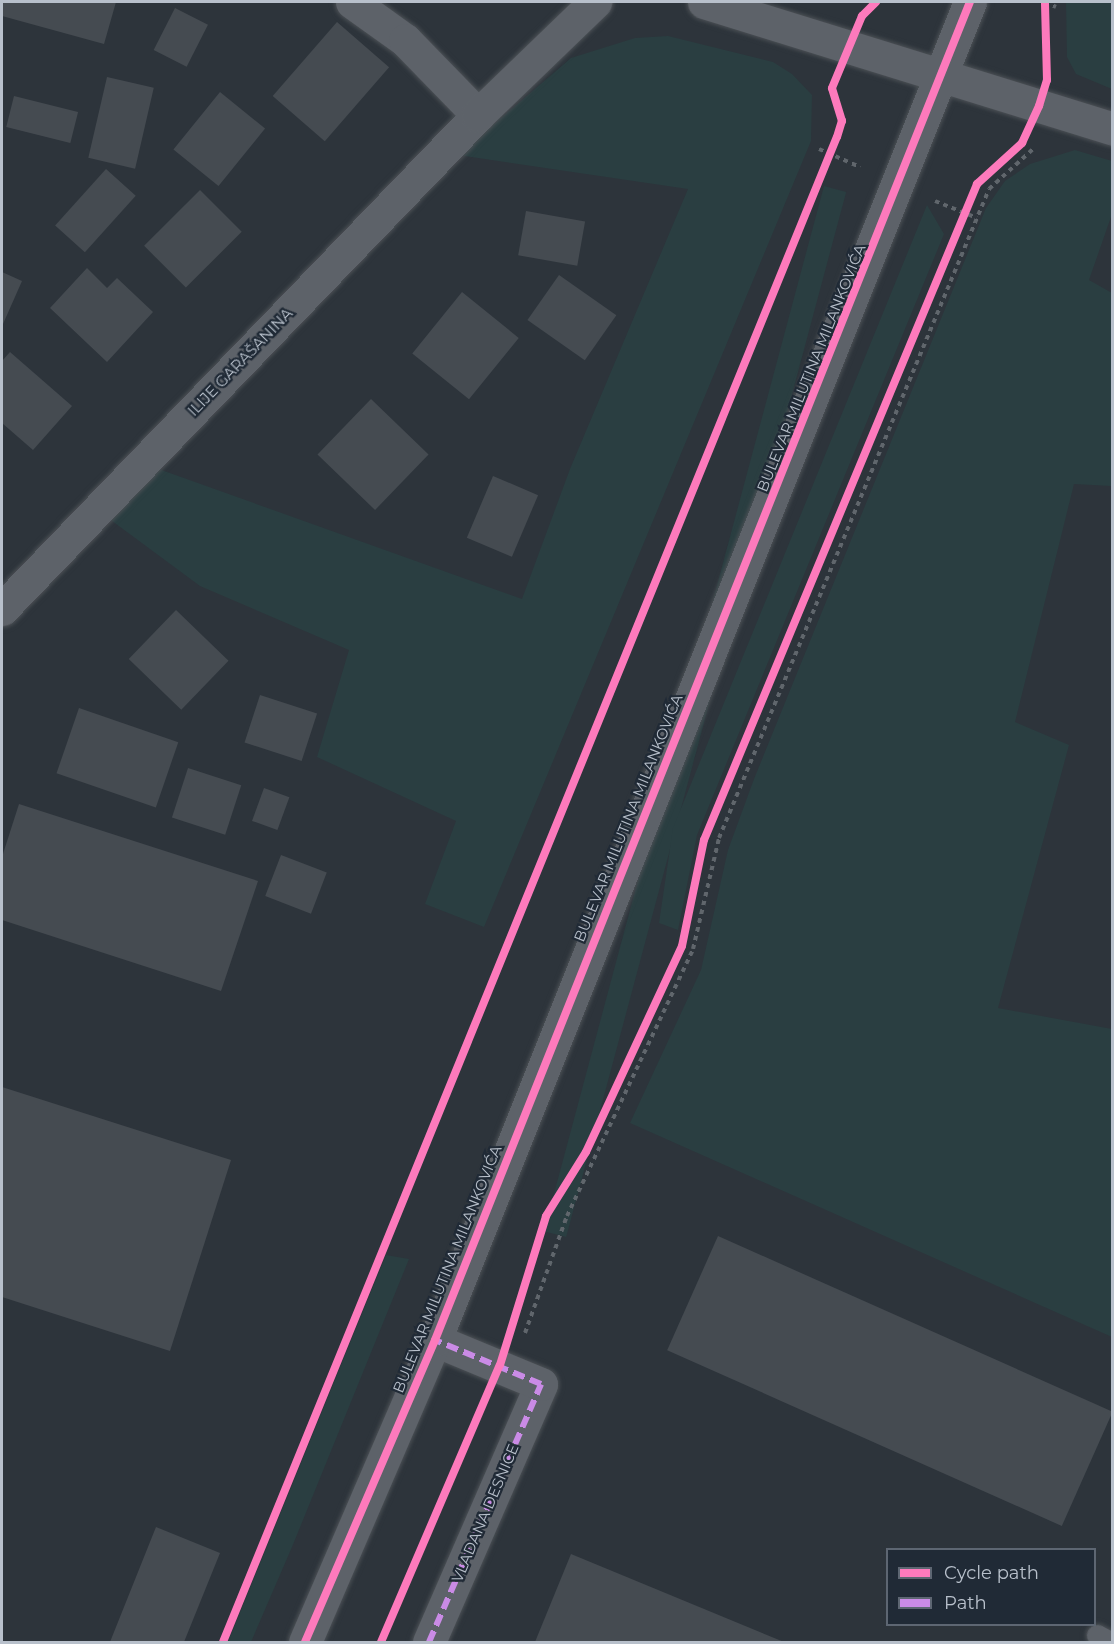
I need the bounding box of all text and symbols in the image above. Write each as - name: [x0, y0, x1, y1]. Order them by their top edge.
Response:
- street label: BULEVAR MILUTINA MILANKOVIĆA: [753, 242, 869, 494]
- street label: ILIJE GARAŠANINA: [184, 304, 296, 420]
- street label: BULEVAR MILUTINA MILANKOVIĆA: [570, 692, 686, 944]
- street label: BULEVAR MILUTINA MILANKOVIĆA: [389, 1143, 505, 1395]
- street label: VLADANA DESNICE: [448, 1441, 522, 1585]
- legend: [886, 1548, 1096, 1626]
- text: Cycle path: [944, 1562, 1039, 1584]
- text: Path: [944, 1592, 987, 1614]

